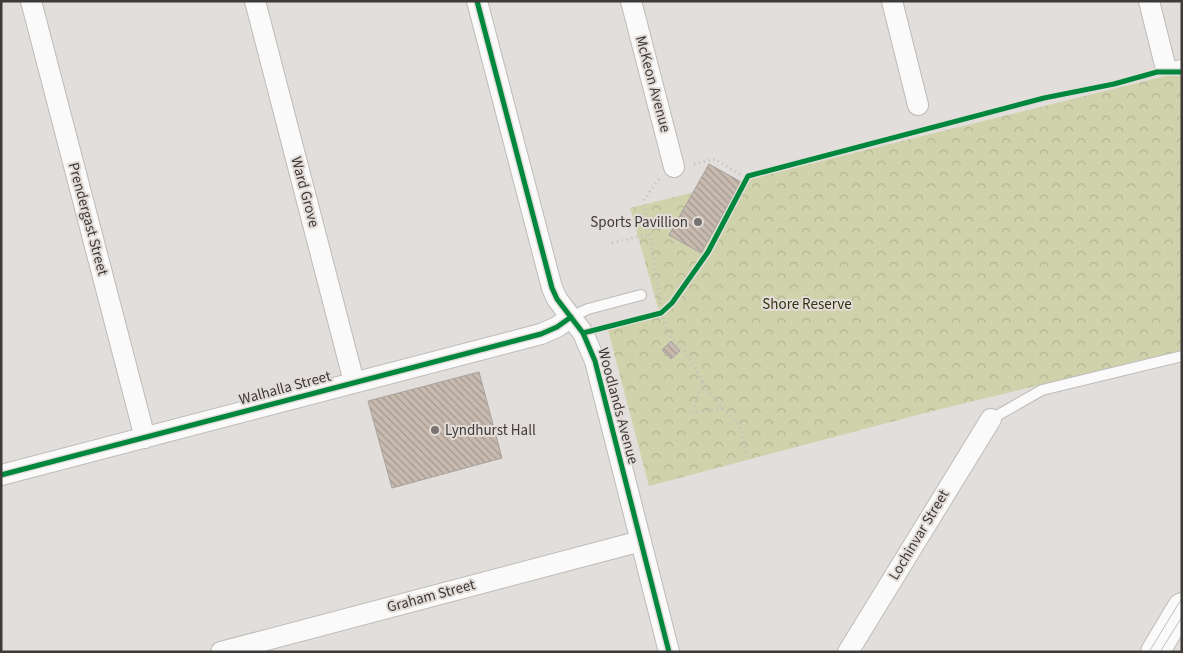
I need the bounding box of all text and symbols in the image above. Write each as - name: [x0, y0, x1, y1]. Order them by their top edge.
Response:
- street label: McKeon Avenue: [630, 33, 676, 135]
- street label: Ward Grove: [286, 154, 324, 230]
- street label: Prendergast Street: [63, 160, 113, 278]
- place label: Sports Pavillion: [590, 212, 688, 233]
- marker: Sports Pavillion: [692, 216, 704, 228]
- park label: Shore Reserve: [762, 294, 852, 315]
- street label: Woodlands Avenue: [592, 345, 644, 467]
- street label: Walhalla Street: [237, 366, 333, 410]
- place label: Lyndhurst Hall: [445, 420, 536, 441]
- marker: Lyndhurst Hall: [429, 424, 441, 436]
- street label: Lochinvar Street: [884, 486, 954, 584]
- street label: Graham Street: [385, 574, 477, 618]

